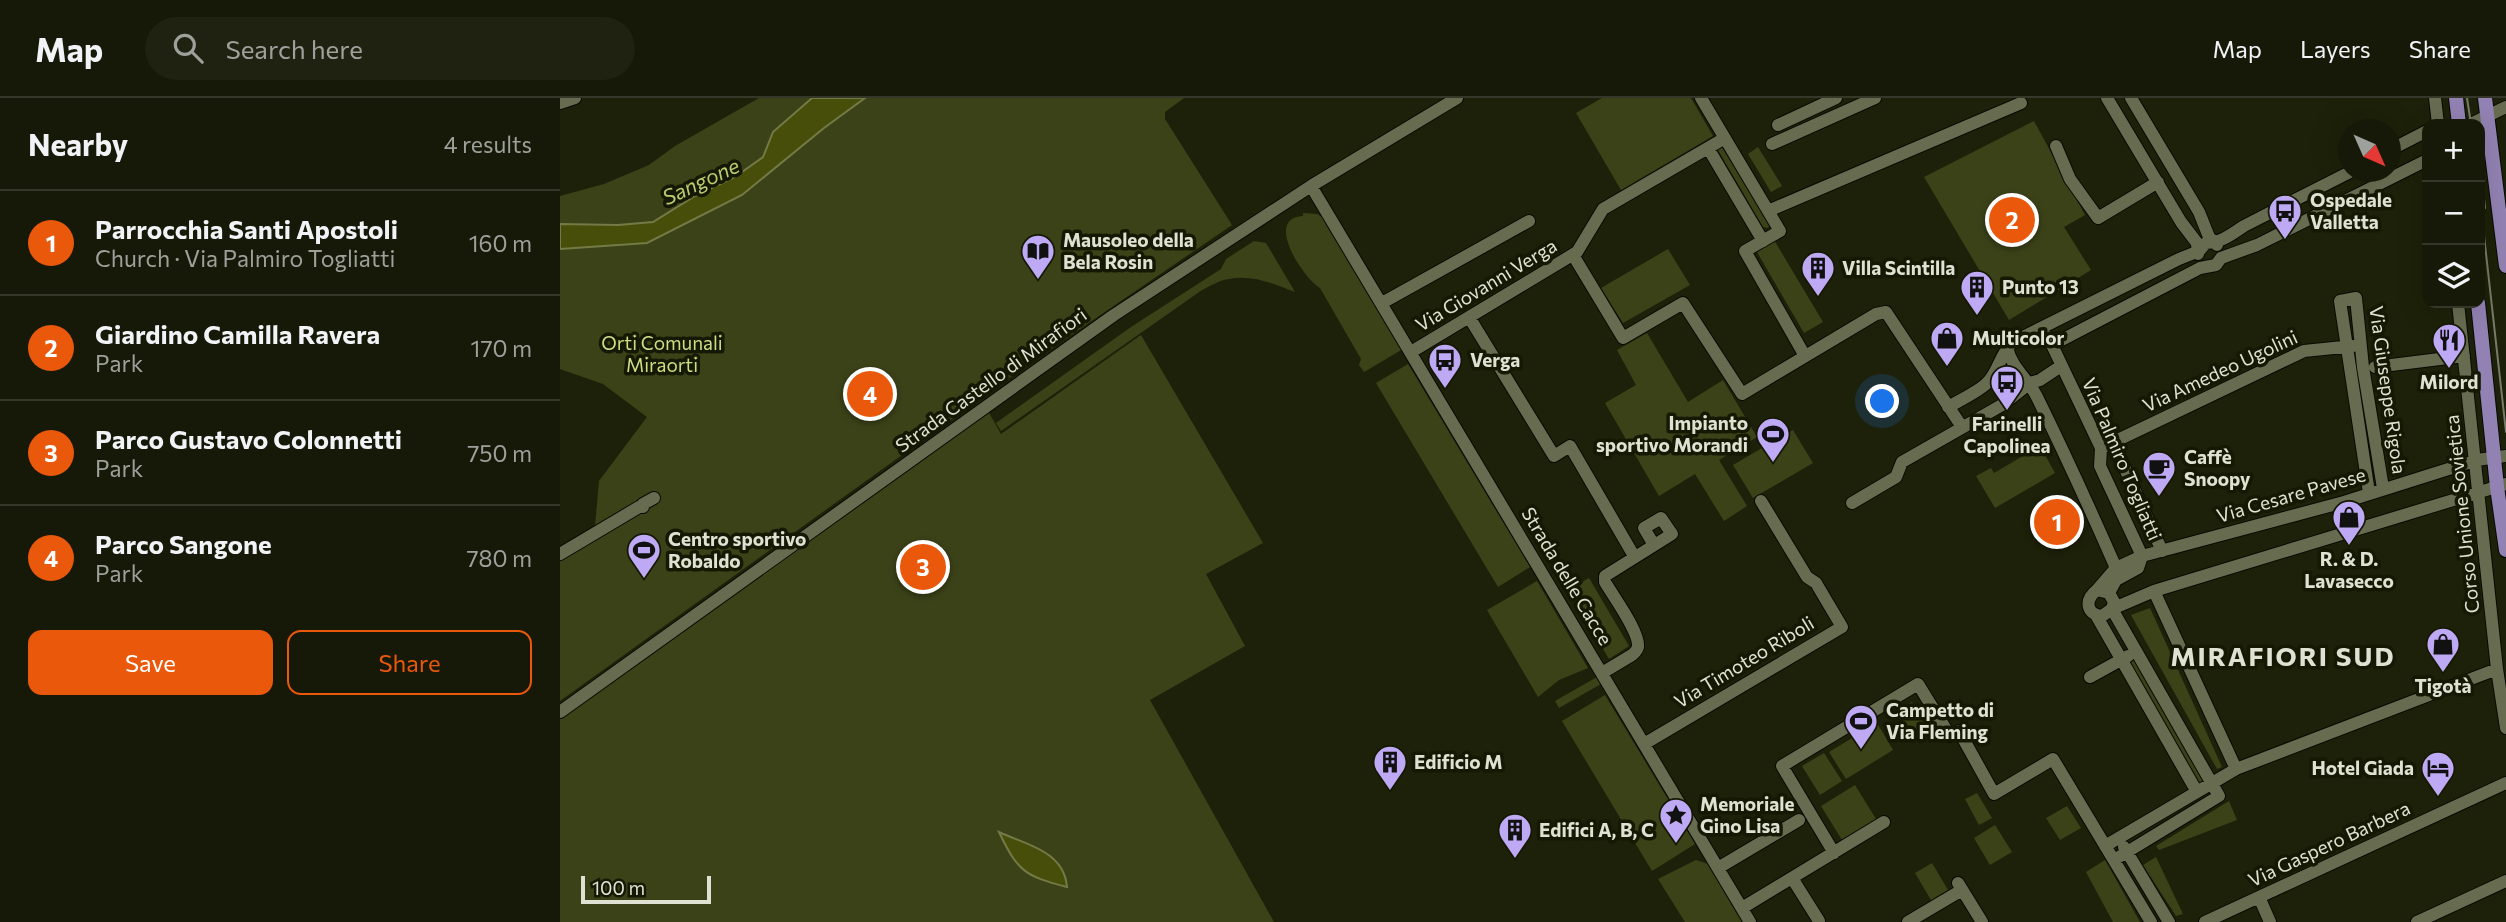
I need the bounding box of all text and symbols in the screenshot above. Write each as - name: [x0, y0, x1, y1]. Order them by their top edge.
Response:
- search box: [145, 17, 635, 80]
- text: Map: [35, 28, 103, 69]
- icon: search: [169, 29, 207, 67]
- text: Search here: [225, 33, 363, 64]
- text: Map: [2213, 34, 2262, 63]
- text: Layers: [2300, 34, 2371, 63]
- text: Share: [2409, 34, 2471, 63]
- north arrow: [2338, 119, 2401, 182]
- map controls: [2422, 119, 2485, 308]
- button: +: [2422, 119, 2485, 182]
- text: Nearby: [28, 125, 128, 162]
- text: 4 results: [444, 130, 532, 158]
- water label: Sangone: [658, 152, 743, 209]
- button: −: [2422, 182, 2485, 245]
- place label: Ospedale Valletta: [2310, 188, 2392, 233]
- bus stop icon: Ospedale Valletta: [2266, 192, 2304, 241]
- pin: 2: [1989, 194, 2035, 246]
- text: Parrocchia Santi Apostoli: [95, 213, 398, 244]
- place label: Mausoleo della Bela Rosin: [1063, 228, 1194, 273]
- text: 1: [46, 229, 56, 257]
- text: 160 m: [469, 229, 532, 257]
- library icon: Mausoleo della Bela Rosin: [1019, 232, 1057, 281]
- street label: Via Giovanni Verga: [1411, 233, 1560, 336]
- text: Church · Via Palmiro Togliatti: [95, 244, 395, 272]
- button: layers: [2422, 245, 2485, 308]
- building icon: Villa Scintilla: [1799, 249, 1837, 298]
- place label: Villa Scintilla: [1842, 256, 1955, 279]
- building icon: Punto 13: [1958, 268, 1996, 317]
- place label: Punto 13: [2002, 275, 2079, 298]
- street label: Strada Castello di Mirafiori: [891, 303, 1091, 457]
- street label: Via Giuseppe Rigola: [2365, 304, 2412, 475]
- text: Giardino Camilla Ravera: [95, 318, 380, 349]
- shop icon: Multicolor: [1928, 319, 1966, 368]
- restaurant icon: Milord: [2430, 321, 2468, 370]
- street label: Via Amedeo Ugolini: [2139, 325, 2301, 416]
- place label: Multicolor: [1972, 326, 2065, 349]
- park label: Orti Comunali Miraorti: [601, 331, 723, 376]
- text: 2: [44, 334, 58, 362]
- text: 170 m: [471, 334, 532, 362]
- bus stop icon: Verga: [1426, 341, 1464, 390]
- place label: Verga: [1470, 348, 1520, 371]
- text: Park: [95, 349, 143, 377]
- bus stop icon: Farinelli Capolinea: [1988, 363, 2026, 412]
- pin: 4: [847, 368, 893, 420]
- place label: Milord: [2420, 370, 2478, 393]
- street label: Via Palmiro Togliatti: [2078, 374, 2167, 544]
- your location: [1865, 384, 1899, 418]
- place label: Impianto sportivo Morandi: [1596, 411, 1748, 456]
- place label: Farinelli Capolinea: [1963, 412, 2051, 457]
- street label: Corso Unione Sovietica: [2440, 414, 2483, 614]
- sports icon: Impianto sportivo Morandi: [1754, 415, 1792, 464]
- text: Parco Gustavo Colonnetti: [95, 423, 402, 454]
- text: 3: [44, 439, 58, 467]
- text: 750 m: [467, 439, 532, 467]
- place label: Caffè Snoopy: [2184, 445, 2251, 490]
- cafe icon: Caffè Snoopy: [2140, 449, 2178, 498]
- text: Park: [95, 454, 143, 482]
- street label: Via Cesare Pavese: [2214, 462, 2368, 527]
- pin: 1: [2034, 496, 2080, 548]
- shop icon: R. & D. Lavasecco: [2330, 498, 2368, 547]
- street label: Strada delle Cacce: [1517, 503, 1618, 649]
- place label: Centro sportivo Robaldo: [668, 527, 806, 572]
- text: Parco Sangone: [95, 528, 272, 559]
- sports icon: Centro sportivo Robaldo: [625, 531, 663, 580]
- pin: 3: [900, 541, 946, 593]
- text: 4: [44, 544, 58, 572]
- text: 780 m: [466, 544, 532, 572]
- place label: R. & D. Lavasecco: [2304, 547, 2394, 592]
- text: Park: [95, 559, 143, 587]
- street label: Via Timoteo Riboli: [1670, 611, 1818, 712]
- shop icon: Tigotà: [2424, 625, 2462, 674]
- button: Save: [28, 630, 273, 695]
- button: Share: [287, 630, 532, 695]
- district label: MIRAFIORI SUD: [2171, 640, 2395, 671]
- place label: Tigotà: [2414, 674, 2472, 697]
- place label: Campetto di Via Fleming: [1886, 698, 1994, 743]
- sports icon: Campetto di Via Fleming: [1842, 702, 1880, 751]
- building icon: Edificio M: [1371, 743, 1409, 792]
- hotel icon: Hotel Giada: [2419, 749, 2457, 798]
- place label: Edificio M: [1414, 750, 1503, 773]
- place label: Hotel Giada: [2311, 756, 2414, 779]
- place label: Memoriale Gino Lisa: [1700, 792, 1794, 837]
- place icon: Memoriale Gino Lisa: [1657, 796, 1695, 845]
- street label: Via Gaspero Barbera: [2244, 796, 2413, 891]
- building icon: Edifici A, B, C: [1496, 811, 1534, 860]
- place label: Edifici A, B, C: [1539, 818, 1654, 841]
- scale bar: [581, 873, 710, 905]
- text: 100 m: [592, 876, 645, 899]

